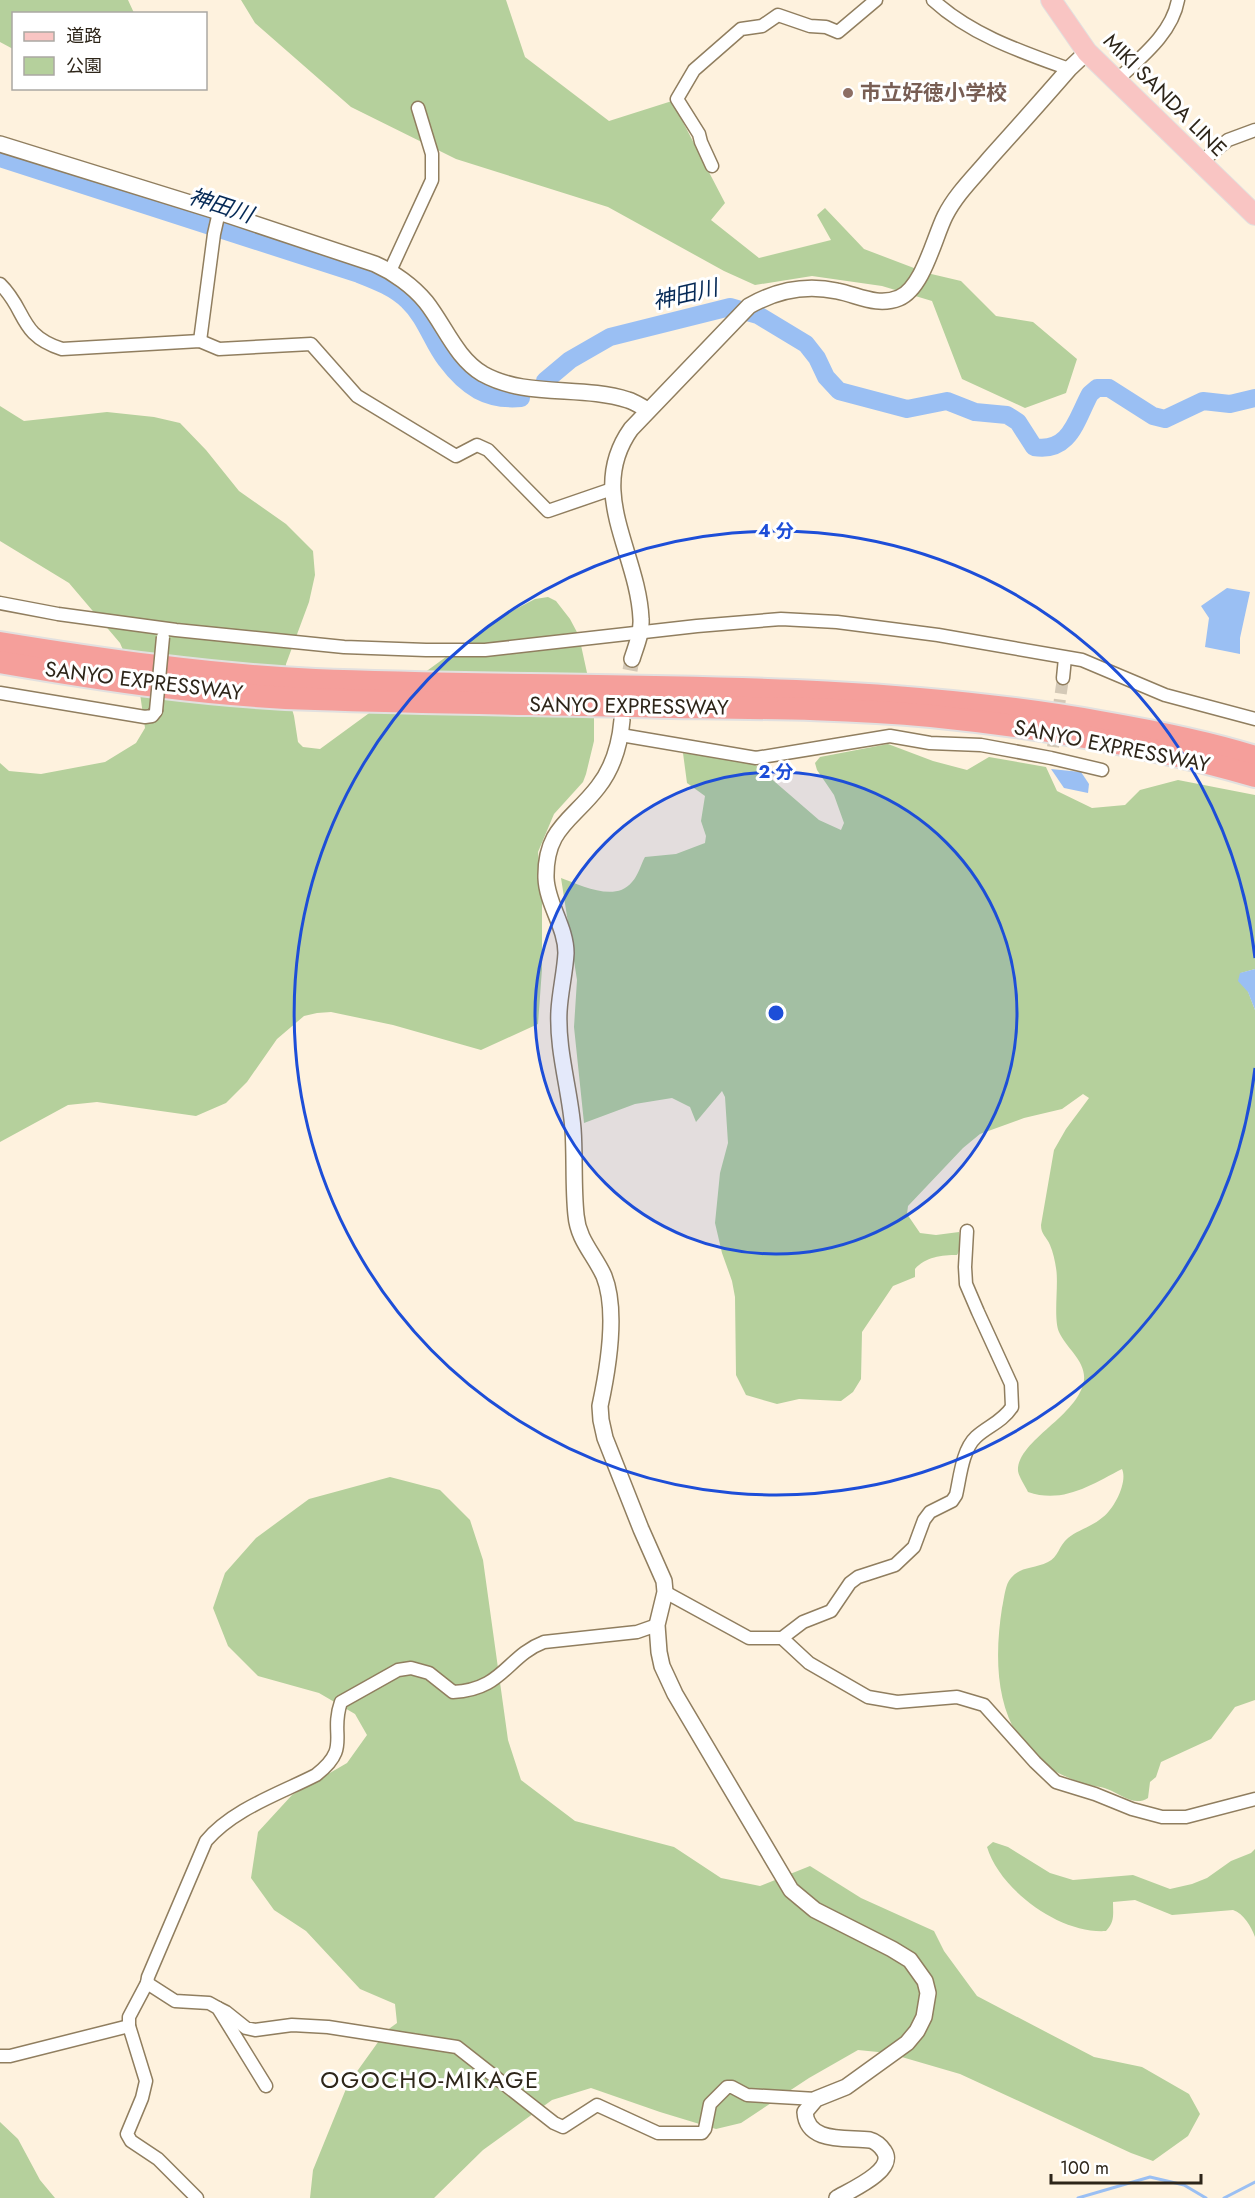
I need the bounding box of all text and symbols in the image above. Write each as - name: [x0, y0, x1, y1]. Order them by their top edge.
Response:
- legend: [12, 12, 207, 90]
- text: 道路: [66, 23, 102, 49]
- street label: MIKI SANDA LINE: [1097, 27, 1233, 163]
- text: 公園: [66, 53, 102, 79]
- place label: 市立好徳小学校: [860, 78, 1007, 108]
- marker: 市立好徳小学校: [841, 86, 855, 100]
- water label: 神田川: [185, 180, 259, 231]
- water label: 神田川: [649, 271, 723, 317]
- text: 4 分: [758, 518, 794, 544]
- street label: SANYO EXPRESSWAY: [43, 654, 245, 708]
- street label: SANYO EXPRESSWAY: [529, 689, 729, 723]
- street label: SANYO EXPRESSWAY: [1011, 712, 1213, 780]
- text: 2 分: [758, 759, 794, 785]
- centre of rings: [766, 1003, 786, 1023]
- district label: OGOCHO-MIKAGE: [320, 2062, 540, 2097]
- scale bar: [1051, 2147, 1201, 2185]
- text: 100 m: [1060, 2155, 1109, 2181]

